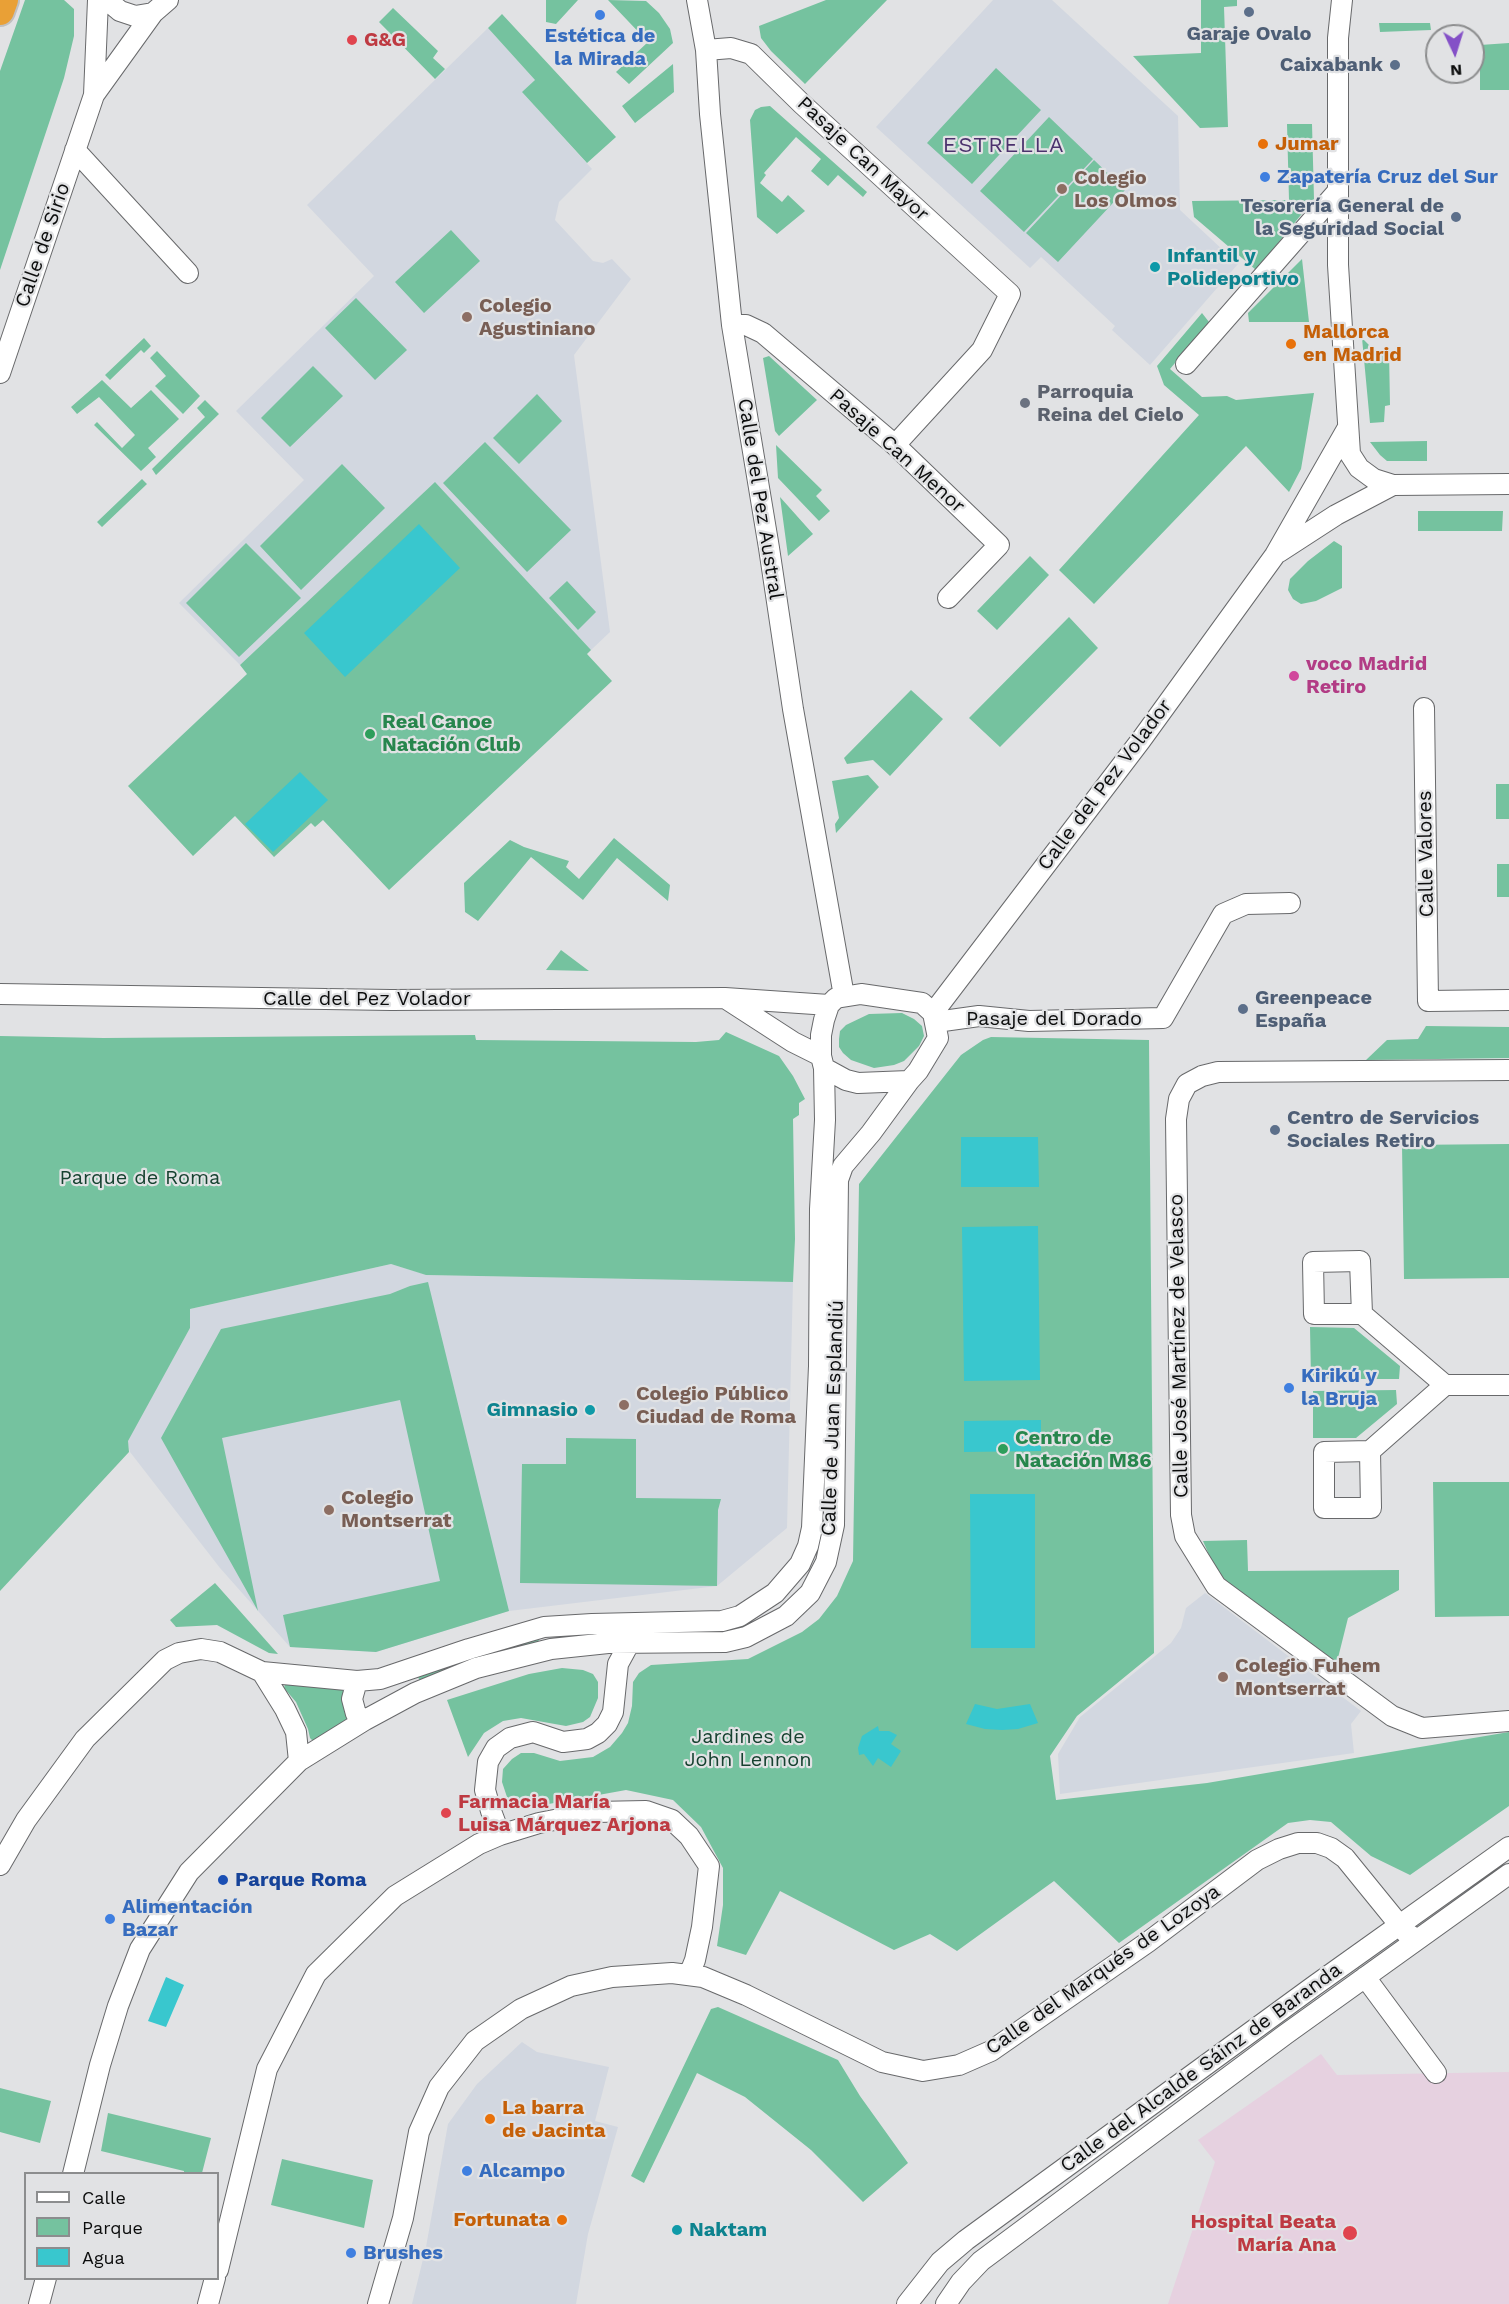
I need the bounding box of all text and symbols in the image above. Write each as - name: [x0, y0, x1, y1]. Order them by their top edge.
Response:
- marker: Garaje Ovalo: [1242, 5, 1256, 19]
- marker: Estética de la Mirada: [593, 8, 607, 22]
- place label: Garaje Ovalo: [1186, 22, 1312, 46]
- place label: Estética de la Mirada: [545, 24, 655, 71]
- north arrow: [1425, 24, 1485, 84]
- place label: G&G: [364, 28, 406, 52]
- marker: G&G: [345, 33, 359, 47]
- place label: Caixabank: [1280, 53, 1383, 77]
- marker: Caixabank: [1388, 58, 1402, 72]
- text: N: [1450, 61, 1463, 80]
- street label: Pasaje Can Mayor: [792, 92, 934, 226]
- place label: Jumar: [1275, 132, 1339, 156]
- district label: ESTRELLA: [943, 133, 1065, 159]
- marker: Jumar: [1256, 137, 1270, 151]
- place label: Zapatería Cruz del Sur: [1277, 165, 1498, 189]
- place label: Colegio Los Olmos: [1074, 166, 1177, 213]
- marker: Zapatería Cruz del Sur: [1258, 170, 1272, 184]
- street label: Calle de Sirio: [10, 180, 76, 310]
- marker: Colegio Los Olmos: [1055, 182, 1069, 196]
- place label: Tesorería General de la Seguridad Social: [1240, 194, 1444, 241]
- marker: Tesorería General de la Seguridad Social: [1449, 210, 1463, 224]
- place label: Infantil y Polideportivo: [1167, 244, 1299, 291]
- marker: Infantil y Polideportivo: [1148, 260, 1162, 274]
- place label: Colegio Agustiniano: [479, 294, 596, 341]
- marker: Colegio Agustiniano: [460, 310, 474, 324]
- place label: Mallorca en Madrid: [1303, 320, 1402, 367]
- marker: Mallorca en Madrid: [1284, 337, 1298, 351]
- place label: Parroquia Reina del Cielo: [1037, 380, 1184, 427]
- street label: Pasaje Can Menor: [824, 384, 970, 518]
- marker: Parroquia Reina del Cielo: [1018, 396, 1032, 410]
- street label: Calle del Pez Austral: [732, 397, 788, 601]
- place label: voco Madrid Retiro: [1306, 652, 1427, 699]
- marker: voco Madrid Retiro: [1287, 669, 1301, 683]
- street label: Calle del Pez Volador: [1033, 695, 1177, 875]
- place label: Real Canoe Natación Club: [382, 710, 521, 757]
- marker: Real Canoe Natación Club: [363, 727, 377, 741]
- street label: Calle Valores: [1413, 790, 1439, 918]
- place label: Greenpeace España: [1255, 986, 1372, 1033]
- street label: Calle del Pez Volador: [263, 987, 471, 1011]
- marker: Greenpeace España: [1236, 1002, 1250, 1016]
- street label: Pasaje del Dorado: [966, 1007, 1142, 1031]
- place label: Centro de Servicios Sociales Retiro: [1287, 1106, 1479, 1153]
- marker: Centro de Servicios Sociales Retiro: [1268, 1123, 1282, 1137]
- park label: Parque de Roma: [60, 1166, 220, 1190]
- street label: Calle José Martínez de Velasco: [1164, 1194, 1194, 1498]
- street label: Calle de Juan Esplandiú: [817, 1299, 849, 1537]
- place label: Kirikú y la Bruja: [1301, 1364, 1377, 1411]
- marker: Kirikú y la Bruja: [1282, 1381, 1296, 1395]
- place label: Colegio Público Ciudad de Roma: [636, 1382, 796, 1429]
- place label: Gimnasio: [486, 1398, 578, 1422]
- marker: Colegio Público Ciudad de Roma: [617, 1398, 631, 1412]
- marker: Gimnasio: [583, 1403, 597, 1417]
- place label: Centro de Natación M86: [1015, 1426, 1152, 1473]
- marker: Centro de Natación M86: [996, 1442, 1010, 1456]
- place label: Colegio Montserrat: [341, 1486, 451, 1533]
- marker: Colegio Montserrat: [322, 1503, 336, 1517]
- place label: Colegio Fuhem Montserrat: [1235, 1654, 1381, 1701]
- marker: Colegio Fuhem Montserrat: [1216, 1670, 1230, 1684]
- park label: Jardines de John Lennon: [684, 1725, 812, 1772]
- place label: Farmacia María Luisa Márquez Arjona: [458, 1790, 671, 1837]
- marker: Farmacia María Luisa Márquez Arjona: [439, 1806, 453, 1820]
- place label: Parque Roma: [235, 1868, 367, 1892]
- marker: Parque Roma: [216, 1873, 230, 1887]
- street label: Calle del Marqués de Lozoya: [981, 1880, 1225, 2060]
- place label: Alimentación Bazar: [122, 1895, 253, 1942]
- marker: Alimentación Bazar: [103, 1912, 117, 1926]
- street label: Calle del Alcalde Sáinz de Baranda: [1056, 1958, 1346, 2178]
- place label: La barra de Jacinta: [502, 2096, 606, 2143]
- marker: La barra de Jacinta: [483, 2112, 497, 2126]
- place label: Alcampo: [479, 2159, 565, 2183]
- marker: Alcampo: [460, 2164, 474, 2178]
- legend: [24, 2172, 219, 2280]
- text: Calle: [82, 2187, 126, 2208]
- place label: Fortunata: [453, 2208, 550, 2232]
- place label: Hospital Beata María Ana: [1191, 2210, 1336, 2257]
- marker: Fortunata: [555, 2213, 569, 2227]
- text: Parque: [82, 2217, 143, 2238]
- place label: Naktam: [689, 2218, 767, 2242]
- marker: Naktam: [670, 2223, 684, 2237]
- marker: Hospital Beata María Ana: [1341, 2224, 1359, 2242]
- place label: Brushes: [363, 2241, 443, 2265]
- marker: Brushes: [344, 2246, 358, 2260]
- text: Agua: [82, 2247, 125, 2268]

